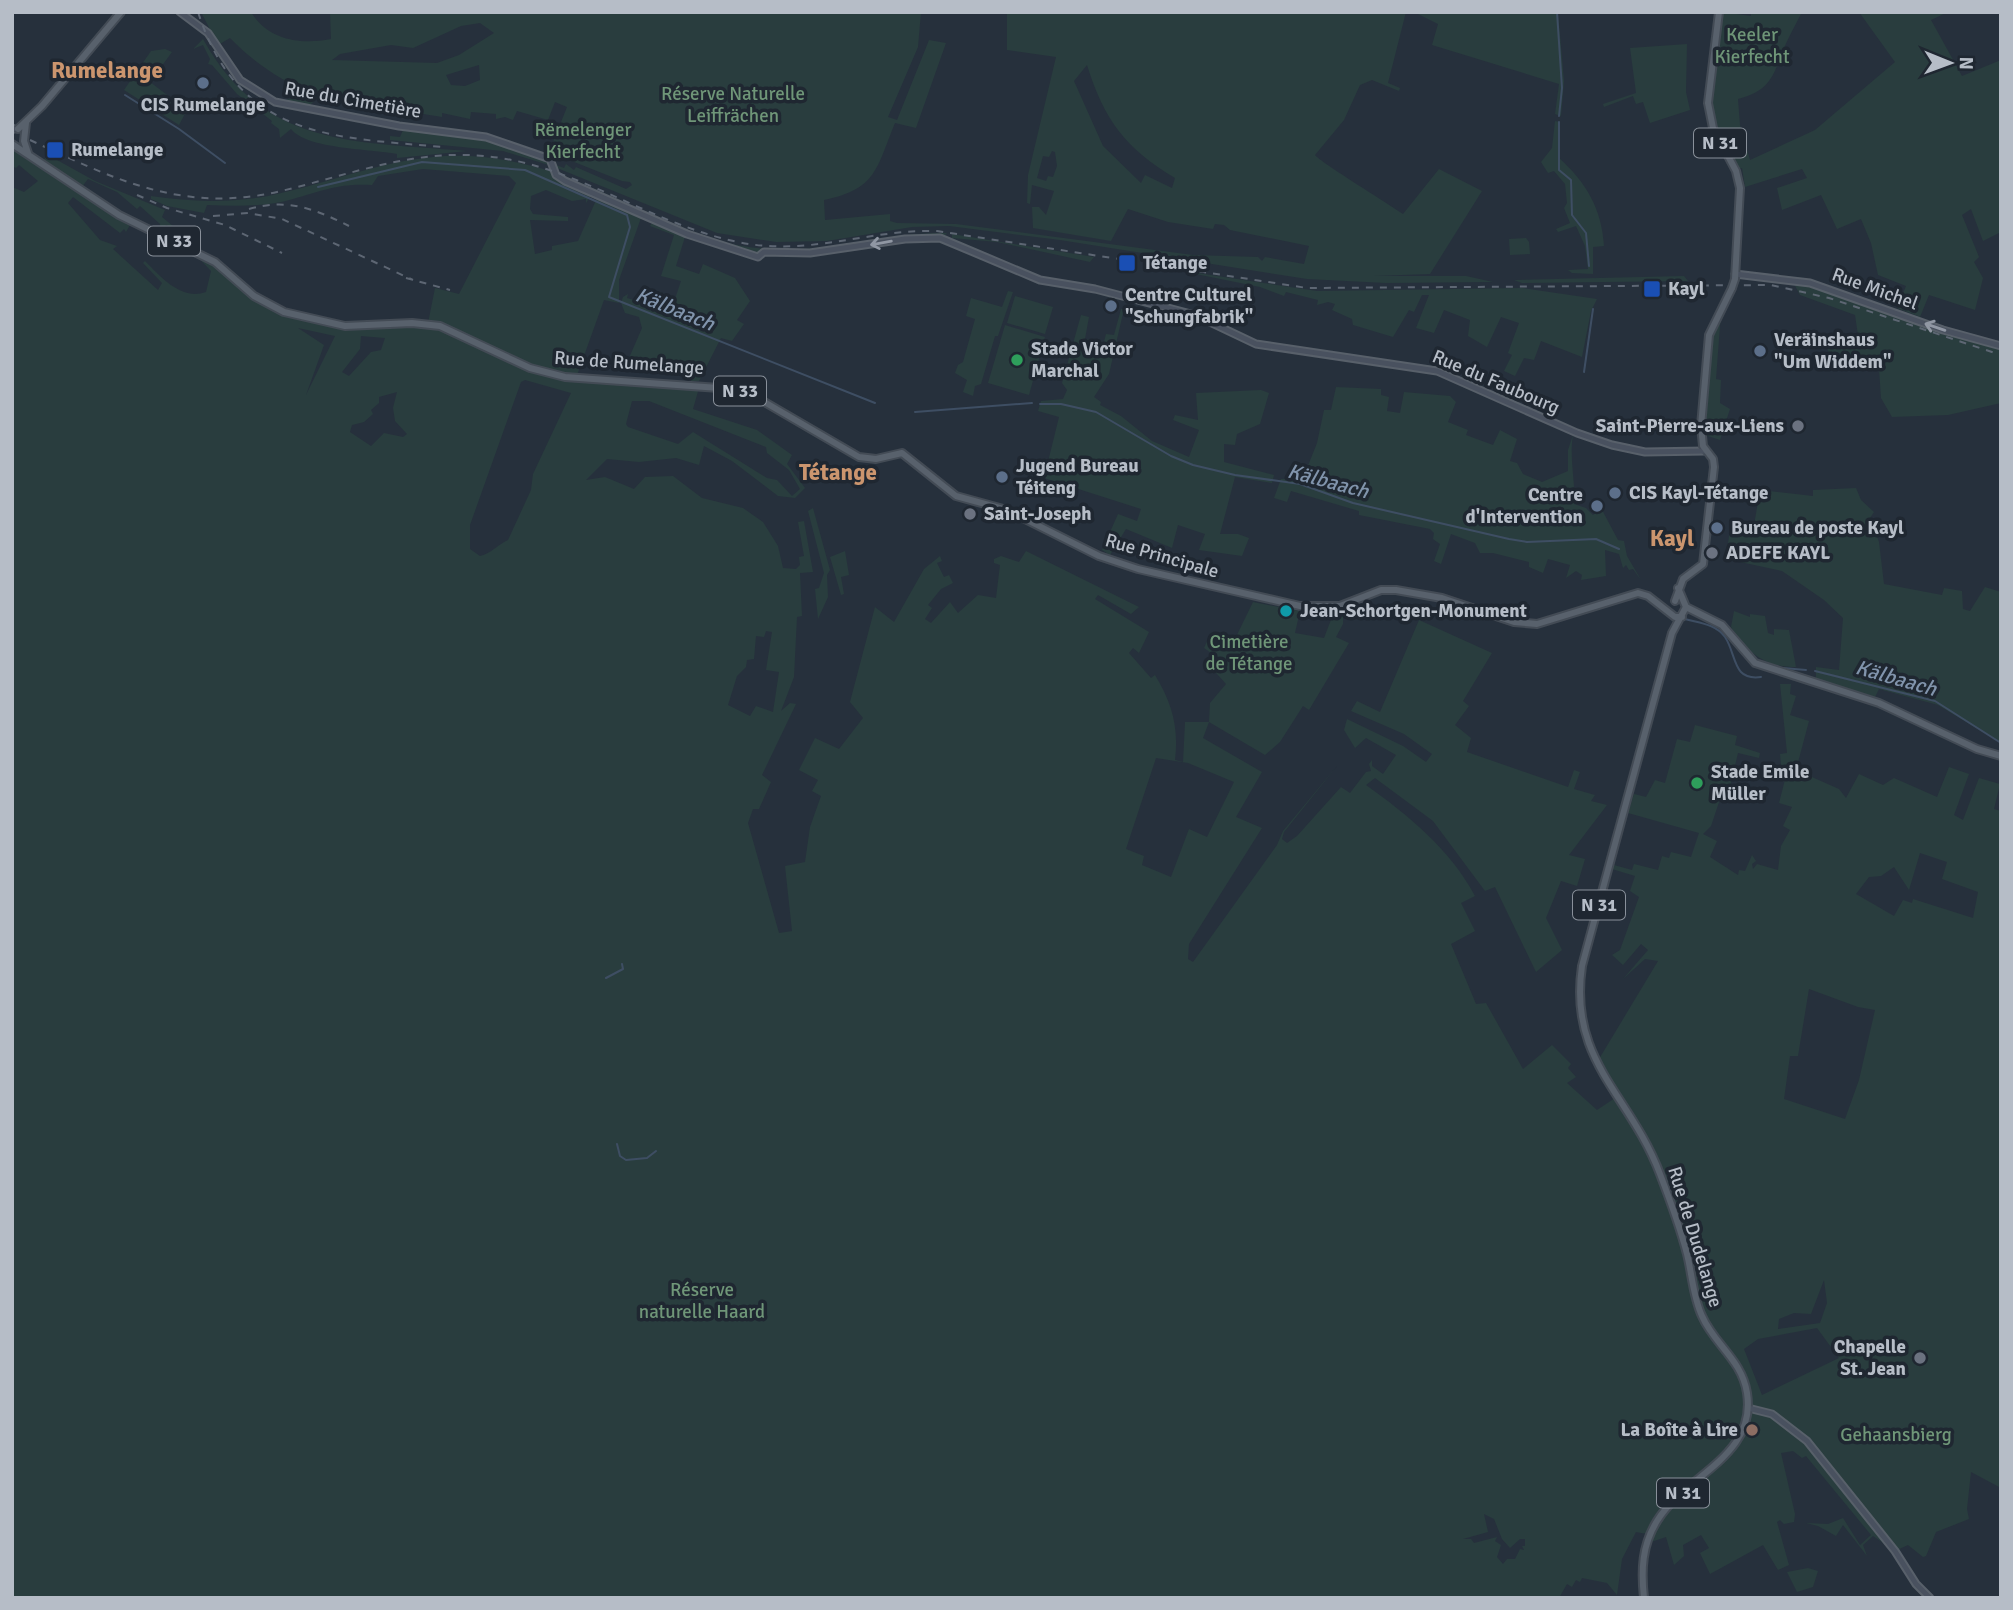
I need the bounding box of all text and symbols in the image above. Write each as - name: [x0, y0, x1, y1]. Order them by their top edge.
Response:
- park label: Keeler Kierfecht: [1714, 23, 1790, 69]
- north arrow: [1915, 28, 1985, 98]
- district label: Rumelange: [51, 56, 163, 85]
- text: N: [1954, 56, 1978, 70]
- marker: CIS Rumelange: [195, 75, 211, 91]
- street label: Rue du Cimetière: [283, 76, 423, 124]
- park label: Réserve Naturelle Leiffrächen: [661, 82, 805, 128]
- place label: CIS Rumelange: [141, 93, 265, 117]
- park label: Rëmelenger Kierfecht: [534, 118, 632, 164]
- road number: N 31: [1694, 128, 1746, 158]
- place label: Rumelange: [71, 138, 163, 162]
- marker: Rumelange: [45, 140, 65, 160]
- road number: N 33: [148, 227, 200, 256]
- one-way arrow: [870, 237, 893, 250]
- place label: Tétange: [1143, 251, 1207, 275]
- marker: Tétange: [1117, 253, 1137, 273]
- street label: Rue Michel: [1829, 262, 1921, 316]
- place label: Kayl: [1668, 277, 1705, 301]
- marker: Kayl: [1642, 279, 1662, 299]
- water label: Kälbaach: [632, 281, 719, 337]
- place label: Centre Culturel "Schungfabrik": [1125, 283, 1253, 329]
- marker: Centre Culturel "Schungfabrik": [1103, 298, 1119, 314]
- one-way arrow: [1925, 320, 1947, 332]
- place label: Veräinshaus "Um Widdem": [1774, 328, 1891, 374]
- place label: Stade Victor Marchal: [1031, 337, 1133, 383]
- marker: Veräinshaus "Um Widdem": [1752, 343, 1768, 359]
- street label: Rue du Faubourg: [1429, 344, 1563, 420]
- street label: Rue de Rumelange: [553, 346, 705, 380]
- marker: Stade Victor Marchal: [1009, 352, 1025, 368]
- road number: N 33: [714, 376, 766, 405]
- place label: Saint-Pierre-aux-Liens: [1596, 414, 1784, 438]
- marker: Saint-Pierre-aux-Liens: [1790, 418, 1806, 434]
- place label: Jugend Bureau Téiteng: [1016, 454, 1139, 500]
- district label: Tétange: [799, 458, 877, 487]
- water label: Kälbaach: [1285, 458, 1372, 504]
- marker: Jugend Bureau Téiteng: [994, 469, 1010, 485]
- place label: CIS Kayl-Tétange: [1629, 481, 1769, 505]
- place label: Centre d'Intervention: [1465, 483, 1583, 529]
- marker: CIS Kayl-Tétange: [1607, 485, 1623, 501]
- marker: Centre d'Intervention: [1589, 498, 1605, 514]
- place label: Saint-Joseph: [984, 502, 1092, 526]
- marker: Saint-Joseph: [962, 506, 978, 522]
- place label: Bureau de poste Kayl: [1731, 516, 1904, 540]
- marker: Bureau de poste Kayl: [1709, 520, 1725, 536]
- district label: Kayl: [1650, 524, 1694, 553]
- street label: Rue Principale: [1102, 528, 1222, 584]
- place label: ADEFE KAYL: [1726, 541, 1830, 565]
- marker: ADEFE KAYL: [1704, 545, 1720, 561]
- place label: Jean-Schortgen-Monument: [1300, 599, 1527, 623]
- marker: Jean-Schortgen-Monument: [1278, 603, 1294, 619]
- park label: Cimetière de Tétange: [1205, 630, 1293, 676]
- water label: Kälbaach: [1853, 654, 1940, 702]
- place label: Stade Emile Müller: [1711, 760, 1809, 806]
- marker: Stade Emile Müller: [1689, 775, 1705, 791]
- road number: N 31: [1573, 890, 1625, 920]
- street label: Rue de Dudelange: [1662, 1164, 1728, 1310]
- park label: Réserve naturelle Haard: [639, 1278, 765, 1324]
- place label: Chapelle St. Jean: [1834, 1335, 1906, 1381]
- marker: Chapelle St. Jean: [1912, 1350, 1928, 1366]
- place label: La Boîte à Lire: [1620, 1418, 1738, 1442]
- marker: La Boîte à Lire: [1744, 1422, 1760, 1438]
- park label: Gehaansbierg: [1840, 1423, 1952, 1447]
- road number: N 31: [1657, 1478, 1709, 1508]

